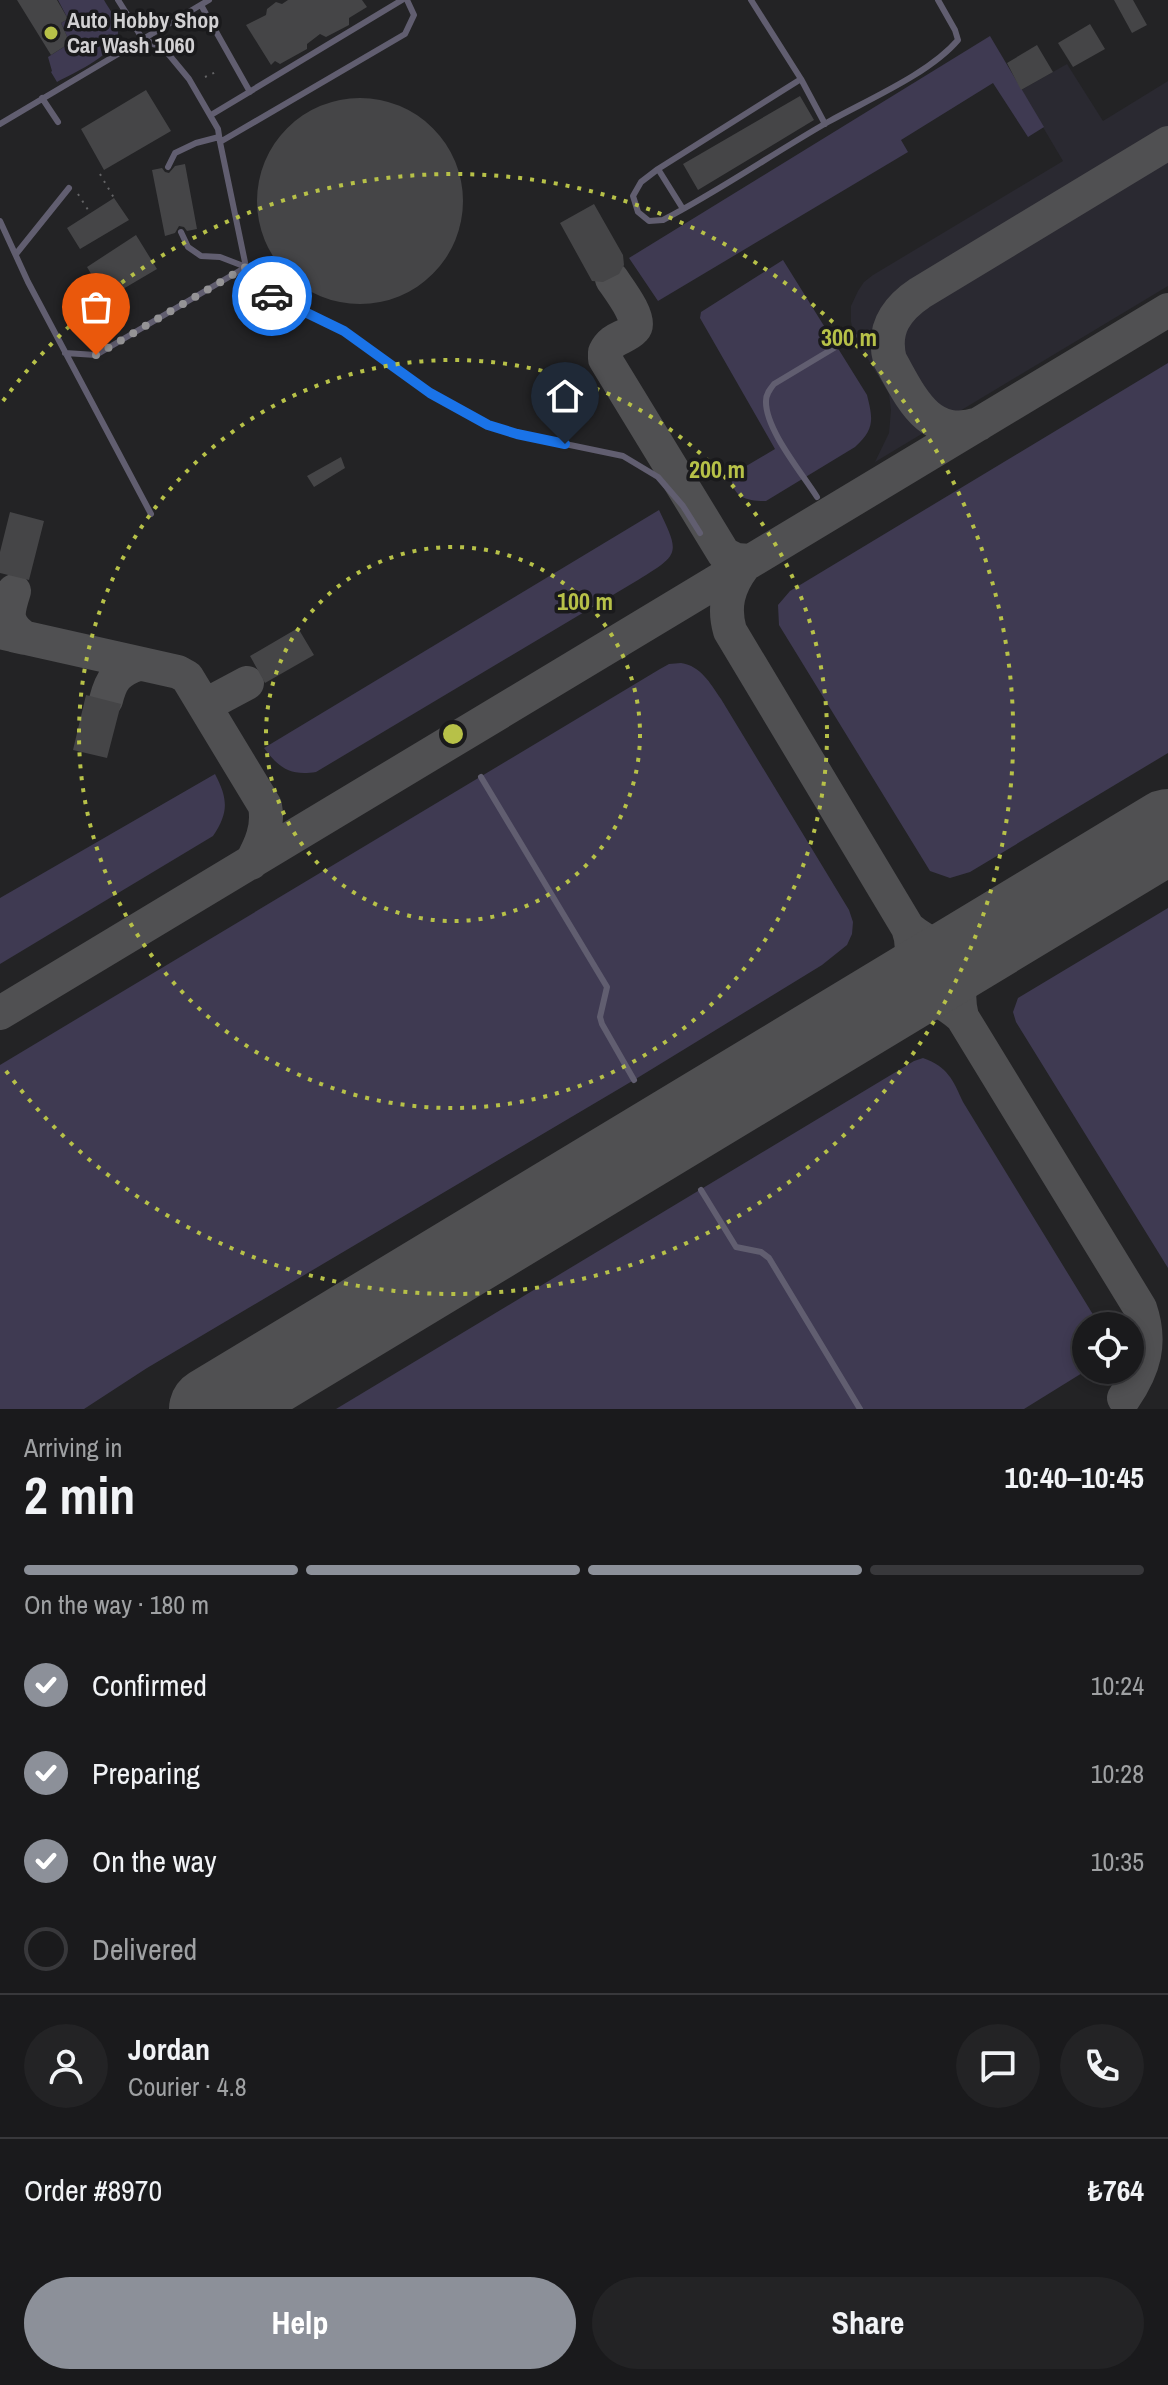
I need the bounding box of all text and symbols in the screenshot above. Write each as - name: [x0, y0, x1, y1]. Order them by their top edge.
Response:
- place label: Auto Hobby Shop Car Wash 1060: [67, 5, 219, 60]
- marker: Auto Hobby Shop Car Wash 1060: [42, 24, 60, 42]
- courier: [232, 256, 312, 336]
- pin: [62, 273, 130, 355]
- icon: car: [250, 274, 294, 318]
- icon: bag: [74, 285, 118, 329]
- text: 300 m: [821, 321, 877, 353]
- pin: [531, 362, 599, 444]
- icon: home: [543, 374, 587, 418]
- text: 200 m: [689, 453, 745, 485]
- text: 100 m: [557, 585, 613, 617]
- centre of rings: [439, 720, 467, 748]
- map controls: [1072, 1312, 1144, 1384]
- button: locate: [1072, 1312, 1144, 1384]
- text: Arriving in: [24, 1430, 122, 1465]
- text: 10:40–10:45: [1005, 1457, 1144, 1497]
- text: 2 min: [24, 1460, 135, 1530]
- text: On the way · 180 m: [24, 1587, 209, 1622]
- icon: check: [24, 1663, 68, 1707]
- text: Confirmed: [92, 1665, 207, 1705]
- text: 10:24: [1091, 1668, 1144, 1703]
- icon: check: [24, 1751, 68, 1795]
- text: Preparing: [92, 1753, 200, 1793]
- text: 10:28: [1091, 1756, 1144, 1791]
- icon: check: [24, 1839, 68, 1883]
- text: On the way: [92, 1841, 216, 1881]
- text: 10:35: [1091, 1844, 1144, 1879]
- text: Delivered: [92, 1929, 197, 1969]
- button: person: [24, 2024, 108, 2108]
- button: chat: [956, 2024, 1040, 2108]
- button: phone: [1060, 2024, 1144, 2108]
- text: Jordan: [128, 2029, 210, 2069]
- text: Courier · 4.8: [128, 2069, 247, 2104]
- text: Order #8970: [24, 2170, 162, 2210]
- text: ₺764: [1088, 2170, 1144, 2210]
- button: Help: [24, 2277, 576, 2369]
- button: Share: [592, 2277, 1144, 2369]

